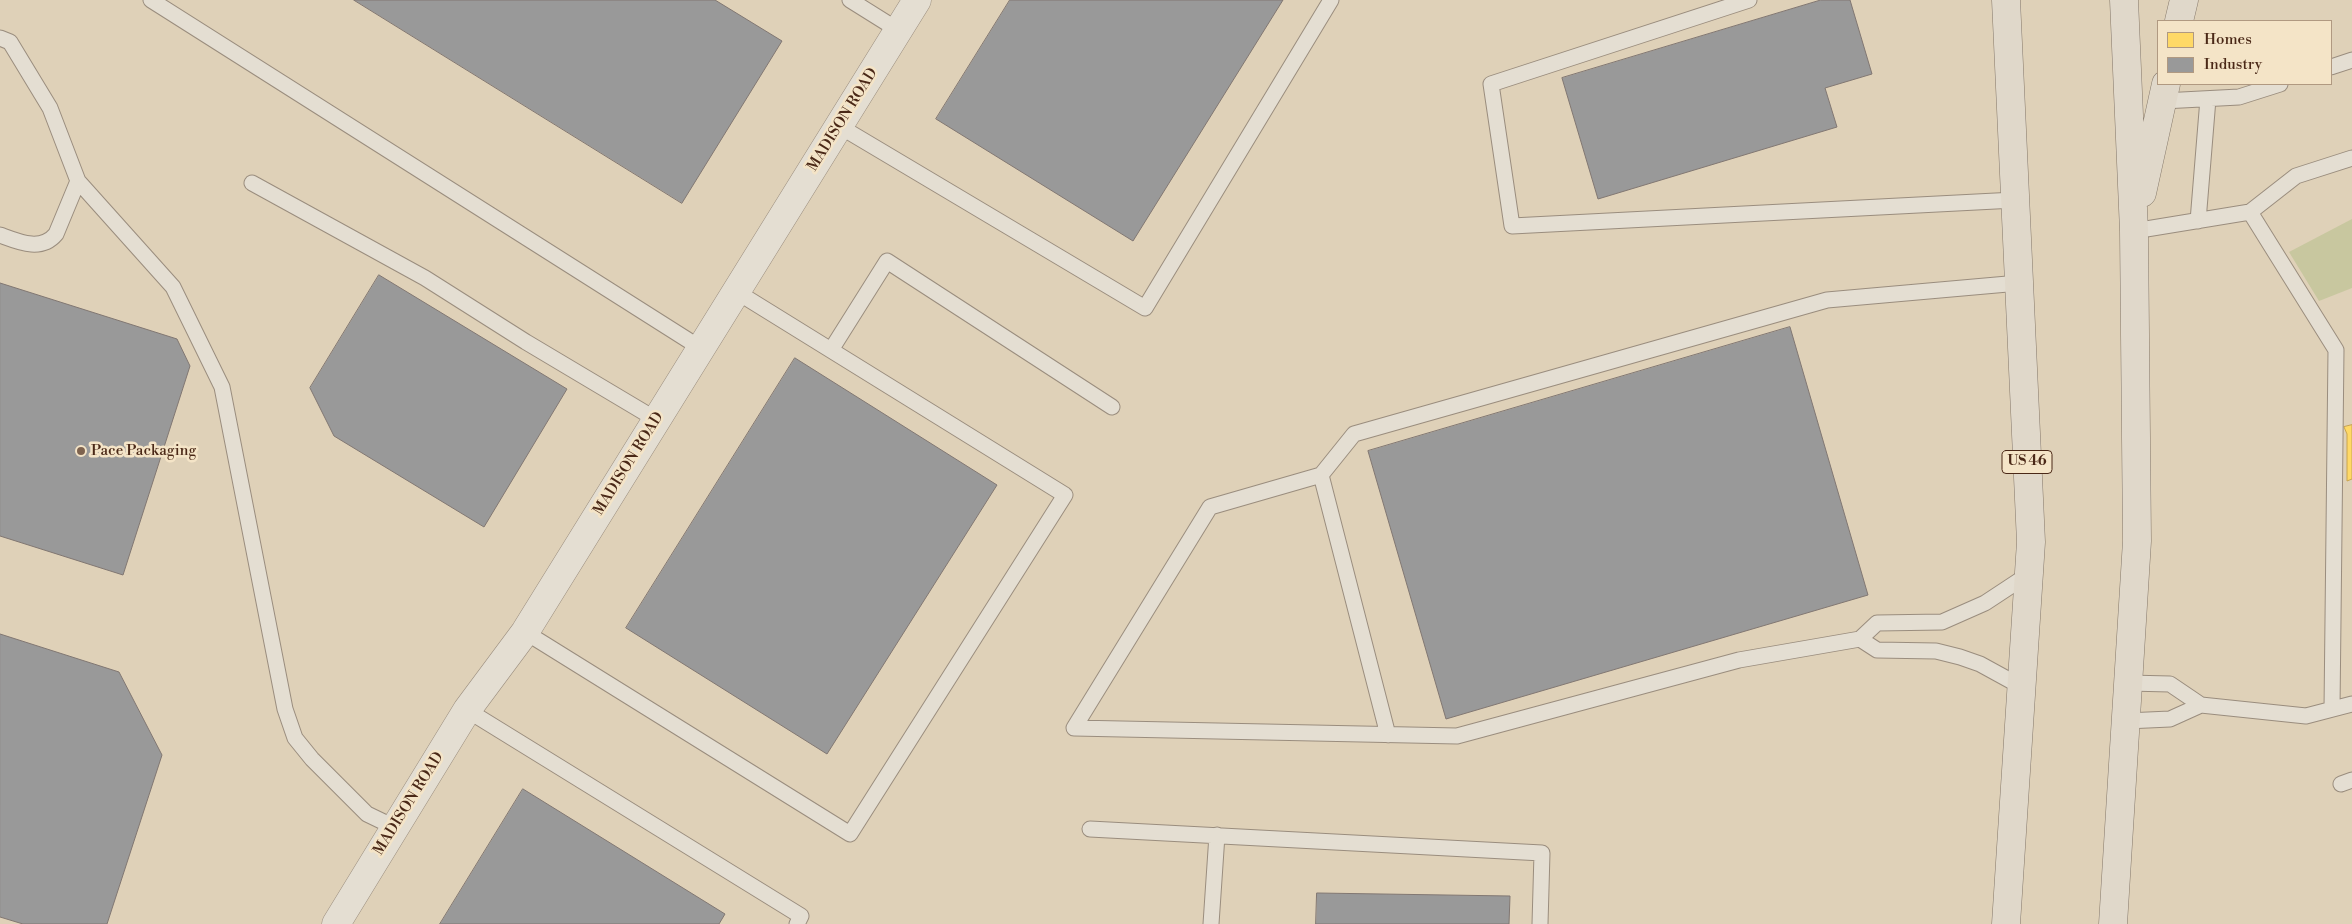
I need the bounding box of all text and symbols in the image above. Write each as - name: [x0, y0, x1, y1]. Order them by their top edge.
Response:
- legend: [2157, 20, 2332, 85]
- text: Homes: [2204, 30, 2252, 49]
- text: Industry: [2204, 55, 2262, 74]
- street label: MADISON ROAD: [804, 65, 882, 175]
- street label: MADISON ROAD: [590, 409, 668, 519]
- place label: Pace Packaging: [91, 442, 196, 460]
- marker: Pace Packaging: [75, 445, 87, 457]
- road number: US 46: [2002, 451, 2052, 474]
- street label: MADISON ROAD: [370, 749, 448, 859]

